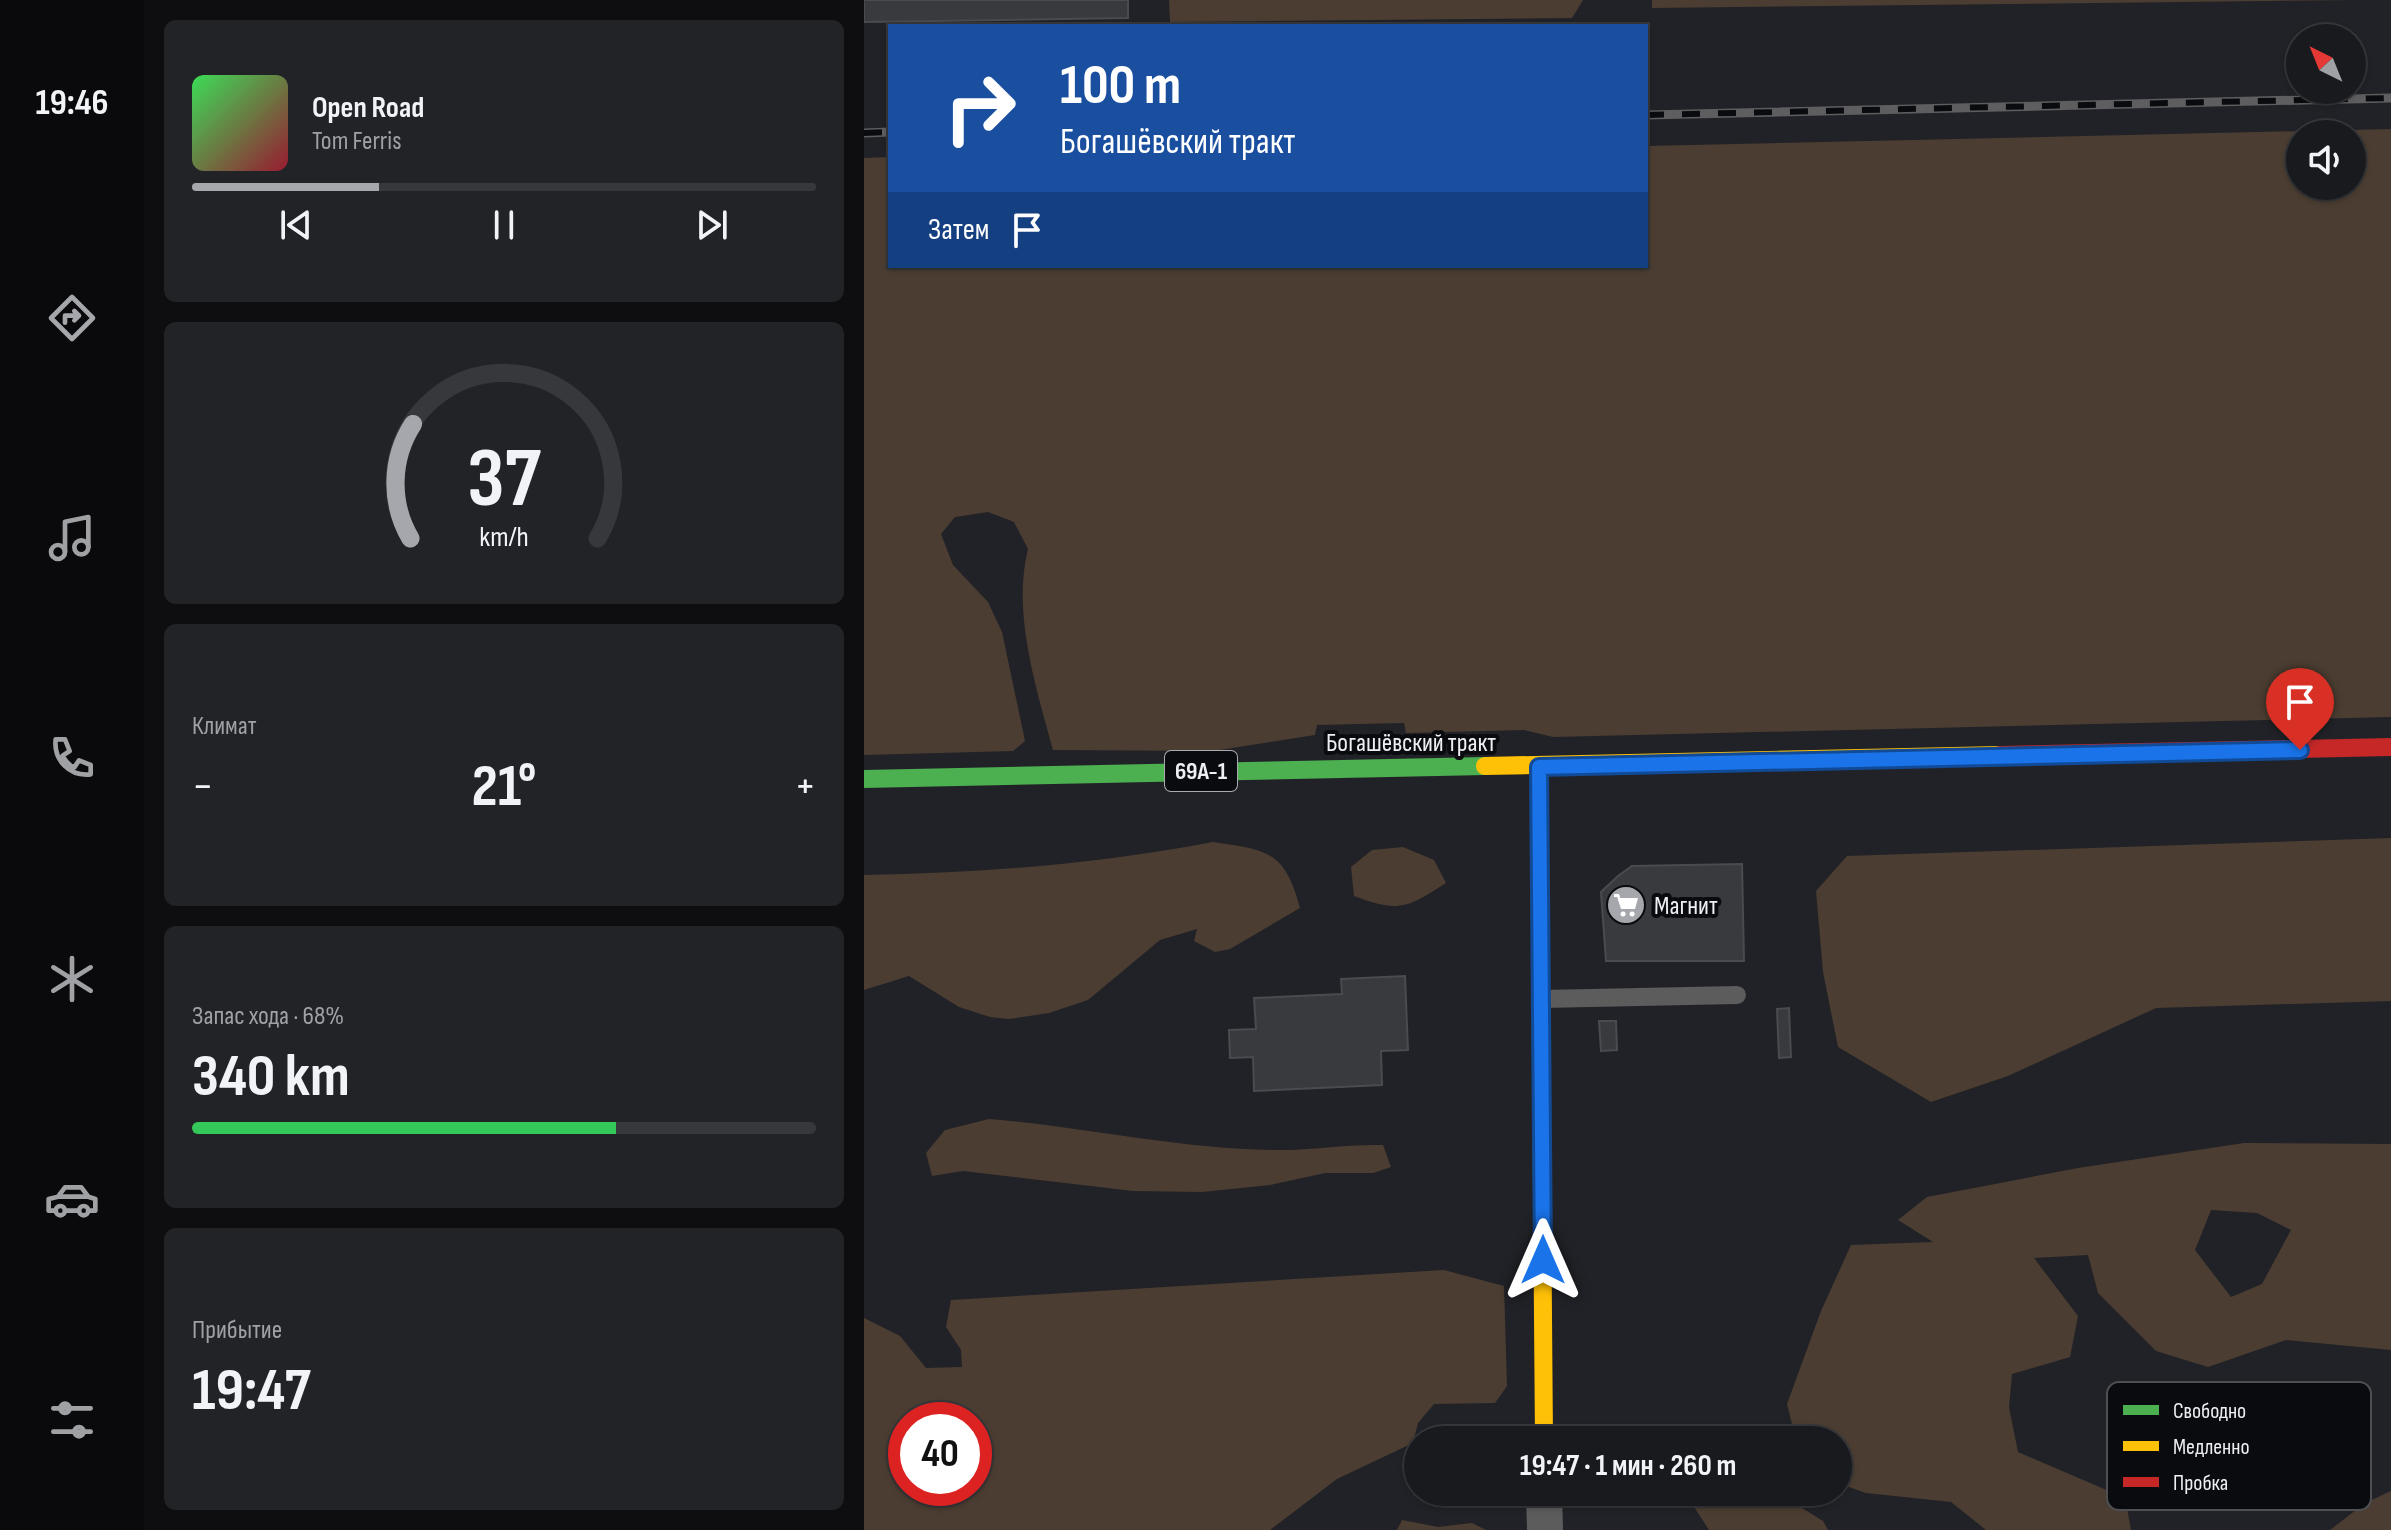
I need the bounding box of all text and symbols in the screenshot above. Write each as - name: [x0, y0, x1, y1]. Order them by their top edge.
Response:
- north arrow: [2286, 24, 2366, 104]
- map controls: [2286, 24, 2366, 200]
- text: 100 m: [1060, 53, 1181, 120]
- icon: right: [928, 56, 1032, 160]
- text: 19:46: [36, 82, 108, 125]
- text: Open Road: [312, 90, 424, 126]
- button: sound: [2286, 120, 2366, 200]
- text: Богашёвский тракт: [1060, 121, 1295, 164]
- text: Tom Ferris: [312, 126, 402, 157]
- icon: previous: [274, 203, 318, 247]
- icon: pause: [482, 203, 526, 247]
- icon: next: [690, 203, 734, 247]
- icon: arrive: [1005, 208, 1049, 252]
- text: Затем: [928, 212, 989, 248]
- icon: directions: [44, 290, 100, 346]
- text: 37: [467, 430, 541, 530]
- icon: music: [44, 510, 100, 566]
- text: km/h: [479, 520, 529, 555]
- pin: [2266, 668, 2334, 750]
- icon: arrive: [2278, 680, 2322, 724]
- text: Климат: [192, 711, 256, 742]
- street label: Богашёвский тракт: [1326, 728, 1496, 759]
- icon: phone: [44, 730, 100, 786]
- text: 21°: [471, 751, 537, 823]
- road number: 69А-1: [1165, 751, 1237, 791]
- text: −: [192, 760, 214, 813]
- text: +: [794, 760, 816, 813]
- supermarket icon: Магнит: [1605, 884, 1647, 926]
- place label: Магнит: [1654, 891, 1718, 922]
- icon: climate: [44, 951, 100, 1007]
- text: Запас хода · 68%: [192, 1001, 344, 1032]
- text: 340 km: [192, 1041, 350, 1113]
- icon: car: [44, 1171, 100, 1227]
- position arrow: [1501, 1218, 1585, 1302]
- text: Прибытие: [192, 1315, 282, 1346]
- text: 19:47: [192, 1355, 311, 1427]
- legend: [2107, 1382, 2371, 1510]
- icon: filters: [44, 1392, 100, 1448]
- text: Свободно: [2173, 1398, 2246, 1425]
- speed limit sign: 40: [888, 1402, 992, 1506]
- text: Медленно: [2173, 1434, 2250, 1461]
- text: 19:47 · 1 мин · 260 m: [1520, 1448, 1736, 1484]
- text: Пробка: [2173, 1470, 2228, 1497]

